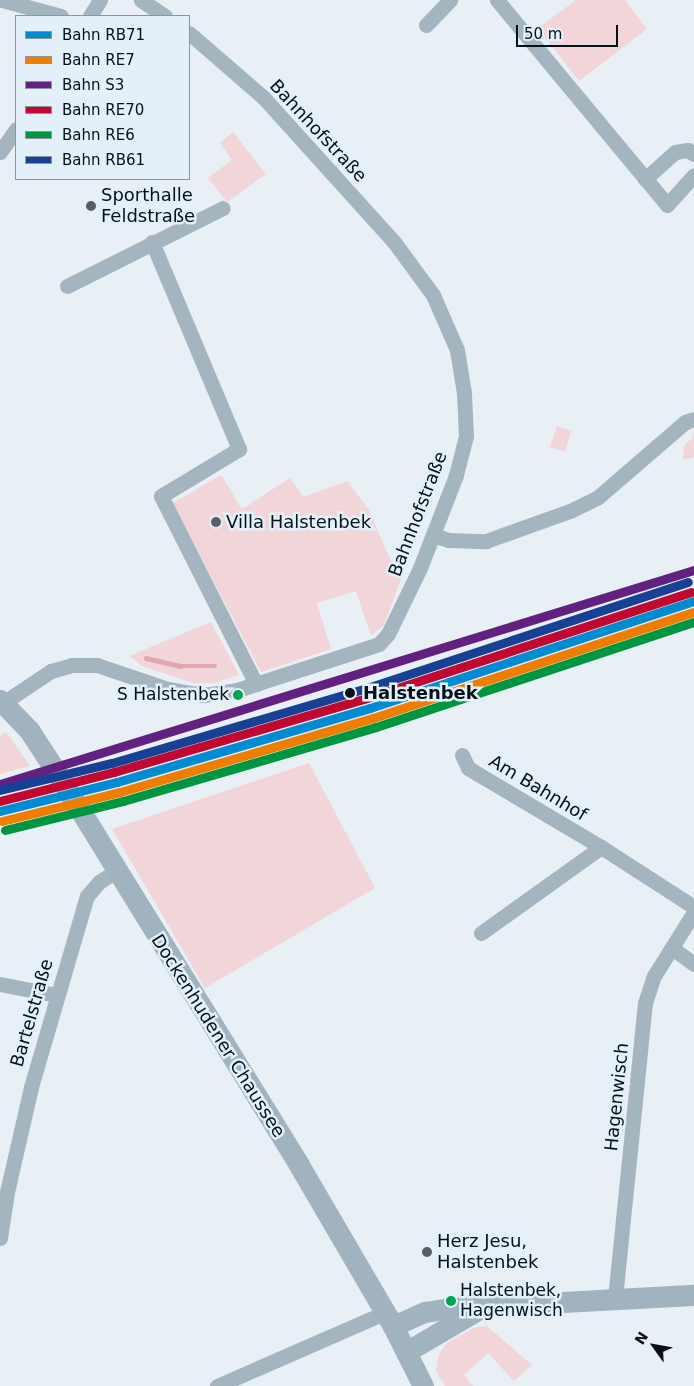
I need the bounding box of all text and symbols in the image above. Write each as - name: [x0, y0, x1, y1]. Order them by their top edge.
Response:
- legend: [15, 15, 190, 180]
- scale bar: [519, 15, 622, 47]
- text: 50 m: [524, 25, 562, 43]
- text: Bahn RB71: [62, 26, 145, 44]
- text: Bahn RE7: [62, 51, 135, 69]
- street label: Bahnhofstraße: [265, 75, 371, 187]
- text: Bahn S3: [62, 76, 124, 94]
- text: Bahn RE70: [62, 101, 144, 119]
- text: Bahn RE6: [62, 126, 135, 144]
- text: Bahn RB61: [62, 151, 145, 169]
- place label: Sporthalle Feldstraße: [101, 185, 195, 228]
- marker: Sporthalle Feldstraße: [85, 200, 97, 212]
- street label: Bahnhofstraße: [384, 448, 452, 580]
- place label: Villa Halstenbek: [226, 511, 371, 533]
- marker: Villa Halstenbek: [210, 516, 222, 528]
- place label: Halstenbek: [363, 682, 478, 704]
- marker: Halstenbek: [341, 684, 359, 702]
- place label: S Halstenbek: [117, 685, 229, 705]
- marker: S Halstenbek: [233, 690, 243, 700]
- street label: Am Bahnhof: [485, 750, 591, 826]
- street label: Dockenhudener Chaussee: [147, 931, 289, 1141]
- street label: Bartelstraße: [6, 957, 58, 1069]
- street label: Hagenwisch: [601, 1042, 633, 1152]
- place label: Herz Jesu, Halstenbek: [437, 1231, 538, 1274]
- marker: Herz Jesu, Halstenbek: [421, 1246, 433, 1258]
- place label: Halstenbek, Hagenwisch: [460, 1281, 563, 1321]
- marker: Halstenbek, Hagenwisch: [446, 1296, 456, 1306]
- north arrow: [629, 1321, 679, 1371]
- text: N: [631, 1329, 651, 1347]

